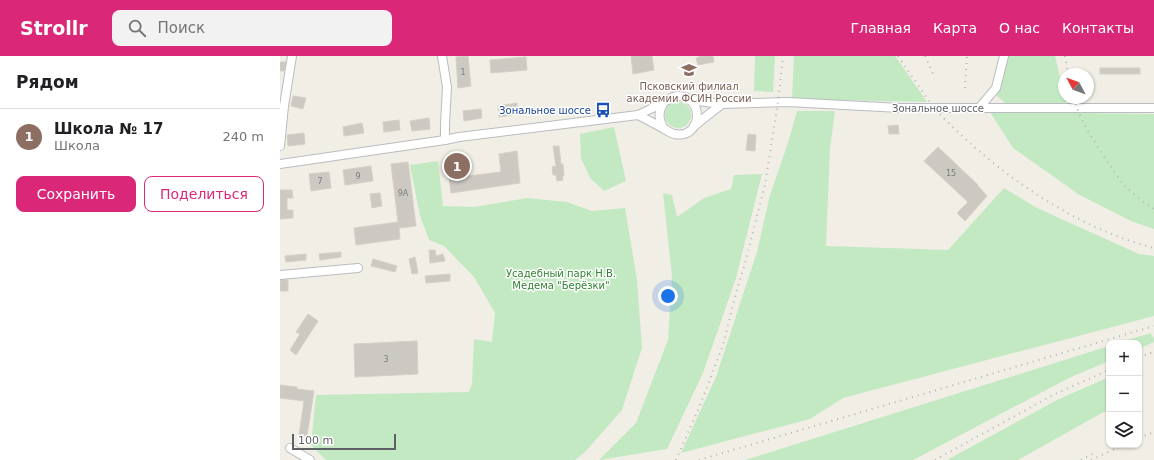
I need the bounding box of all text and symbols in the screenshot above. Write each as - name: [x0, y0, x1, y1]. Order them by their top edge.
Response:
- search box: [112, 10, 392, 46]
- text: Strollr: [20, 17, 88, 39]
- icon: search: [126, 17, 148, 39]
- text: Поиск: [158, 19, 205, 37]
- text: Главная: [850, 20, 911, 36]
- text: Карта: [933, 20, 977, 36]
- text: О нас: [999, 20, 1040, 36]
- text: Контакты: [1062, 20, 1134, 36]
- school or university icon: Псковский филиал академии ФСИН России: [680, 61, 698, 79]
- house number: 1: [460, 68, 466, 77]
- north arrow: [1058, 68, 1094, 104]
- text: Рядом: [16, 72, 79, 92]
- place label: Псковский филиал академии ФСИН России: [627, 81, 752, 104]
- bus stop icon: Зональное шоссе: [594, 101, 612, 119]
- street label: Зональное шоссе: [892, 103, 984, 114]
- place label: Зональное шоссе: [499, 105, 591, 116]
- text: Школа № 17: [54, 120, 164, 138]
- text: 1: [24, 129, 34, 144]
- text: 240 m: [222, 129, 264, 144]
- text: Школа: [54, 138, 100, 153]
- pin: 1: [444, 151, 470, 181]
- house number: 15: [946, 169, 956, 178]
- house number: 9: [355, 172, 361, 181]
- button: Сохранить: [16, 176, 136, 212]
- button: Поделиться: [144, 176, 264, 212]
- house number: 7: [317, 177, 323, 186]
- house number: 9А: [398, 189, 409, 198]
- park label: Усадебный парк Н.В. Медема "Берёзки": [506, 268, 616, 291]
- your location: [658, 286, 678, 306]
- map controls: [1106, 340, 1142, 448]
- button: +: [1106, 340, 1142, 376]
- house number: 3: [383, 355, 389, 364]
- button: −: [1106, 376, 1142, 412]
- button: layers: [1106, 412, 1142, 448]
- scale bar: [292, 432, 396, 451]
- text: 100 m: [298, 434, 333, 447]

